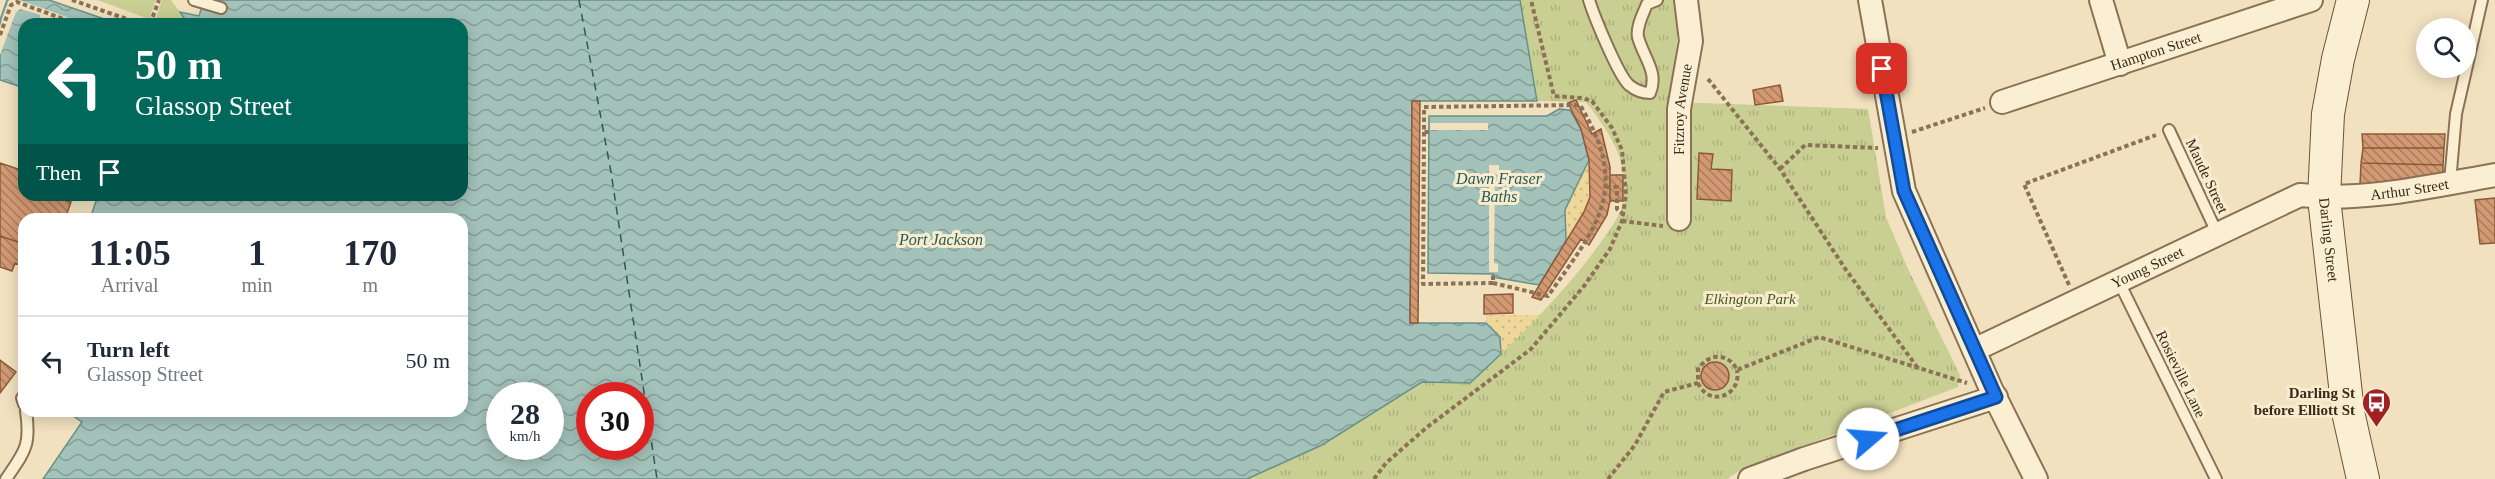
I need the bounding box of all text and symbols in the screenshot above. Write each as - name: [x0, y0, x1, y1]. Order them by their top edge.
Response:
- map controls: [2416, 18, 2476, 78]
- button: search: [2416, 18, 2476, 78]
- street label: Hampton Street: [2108, 29, 2204, 74]
- icon: left: [36, 42, 114, 120]
- text: 50 m: [135, 42, 223, 88]
- pin: [1856, 43, 1907, 94]
- icon: arrive: [1865, 52, 1898, 85]
- street label: Fitzroy Avenue: [1671, 62, 1695, 155]
- text: Glassop Street: [135, 91, 292, 121]
- street label: Maude Street: [2183, 136, 2232, 217]
- icon: arrive: [93, 156, 126, 189]
- text: Then: [36, 160, 81, 185]
- water label: Dawn Fraser Baths: [1455, 170, 1543, 205]
- street label: Arthur Street: [2370, 175, 2451, 203]
- street label: Darling Street: [2316, 197, 2341, 284]
- water label: Port Jackson: [898, 231, 983, 248]
- text: 11:05: [89, 233, 171, 273]
- text: 1: [248, 233, 266, 273]
- text: 170: [343, 233, 397, 273]
- street label: Young Street: [2109, 243, 2187, 292]
- text: Arrival: [101, 274, 159, 296]
- text: min: [241, 274, 273, 296]
- text: m: [362, 274, 378, 296]
- park label: Elkington Park: [1703, 291, 1796, 307]
- street label: Rosieville Lane: [2153, 328, 2209, 420]
- text: Turn left: [87, 337, 170, 362]
- icon: left: [36, 345, 69, 378]
- text: 50 m: [405, 348, 450, 373]
- text: Glassop Street: [87, 363, 203, 385]
- speed limit sign: 30: [576, 382, 654, 460]
- place label: Darling St before Elliott St: [2254, 385, 2355, 418]
- bus stop icon: Darling St before Elliott St: [2360, 386, 2392, 428]
- text: 28: [510, 397, 540, 430]
- position arrow: [1836, 407, 1900, 471]
- text: km/h: [510, 428, 540, 444]

